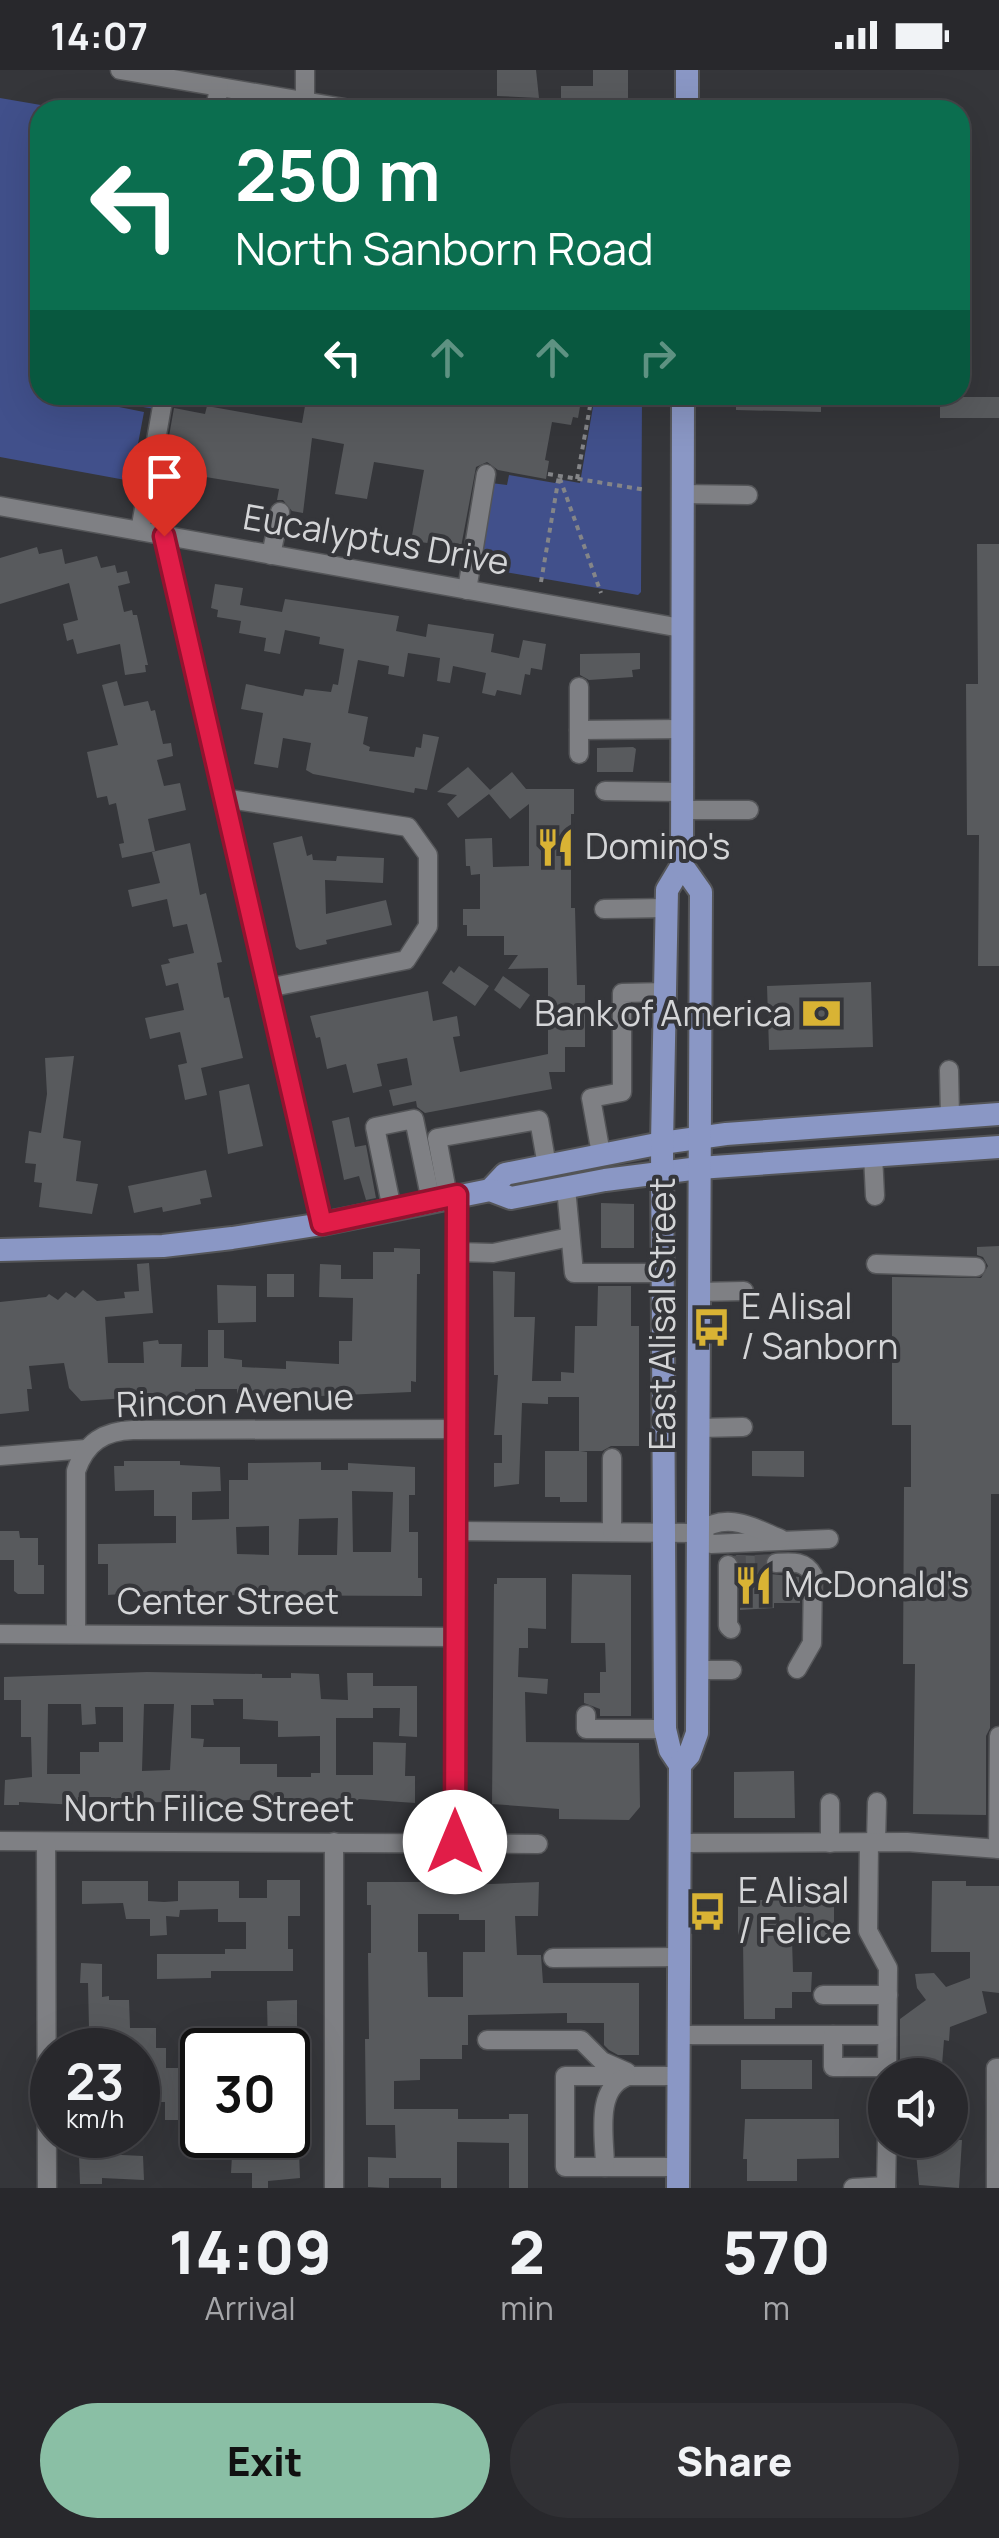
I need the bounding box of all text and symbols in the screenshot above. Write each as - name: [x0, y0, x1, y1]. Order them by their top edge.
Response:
- text: 14:07: [50, 9, 148, 61]
- text: 250 m: [235, 126, 441, 222]
- icon: left: [70, 140, 200, 270]
- text: North Sanborn Road: [235, 217, 654, 279]
- icon: left: [315, 330, 370, 385]
- icon: ahead: [420, 330, 475, 385]
- icon: ahead: [525, 330, 580, 385]
- icon: right: [630, 330, 685, 385]
- pin: [122, 434, 207, 537]
- icon: arrive: [137, 449, 192, 504]
- street label: Eucalyptus Drive: [240, 492, 513, 586]
- place label: Domino's: [585, 822, 730, 870]
- restaurant icon: Domino's: [534, 826, 576, 868]
- place label: Bank of America: [534, 989, 792, 1037]
- bank icon: Bank of America: [801, 993, 843, 1035]
- street label: East Alisal Street: [638, 1177, 686, 1451]
- place label: E Alisal / Sanborn: [741, 1282, 898, 1370]
- bus stop icon: E Alisal / Sanborn: [690, 1306, 732, 1348]
- street label: Rincon Avenue: [115, 1372, 355, 1428]
- place label: McDonald's: [784, 1560, 969, 1608]
- restaurant icon: McDonald's: [733, 1564, 775, 1606]
- street label: Center Street: [117, 1577, 339, 1625]
- street label: North Filice Street: [64, 1784, 354, 1832]
- position arrow: [403, 1790, 507, 1894]
- place label: E Alisal / Felice: [738, 1866, 852, 1954]
- bus stop icon: E Alisal / Felice: [687, 1890, 729, 1932]
- speed limit sign: 30: [180, 2028, 310, 2158]
- text: 23: [66, 2047, 124, 2115]
- map controls: [868, 2058, 968, 2158]
- button: sound: [868, 2058, 968, 2158]
- text: km/h: [66, 2101, 124, 2136]
- text: 14:09: [168, 2210, 332, 2292]
- text: 2: [509, 2210, 545, 2292]
- text: 570: [722, 2210, 831, 2292]
- text: Arrival: [204, 2286, 296, 2330]
- text: min: [500, 2286, 554, 2330]
- text: m: [763, 2286, 790, 2330]
- button: Exit: [40, 2403, 490, 2518]
- button: Share: [510, 2403, 959, 2518]

